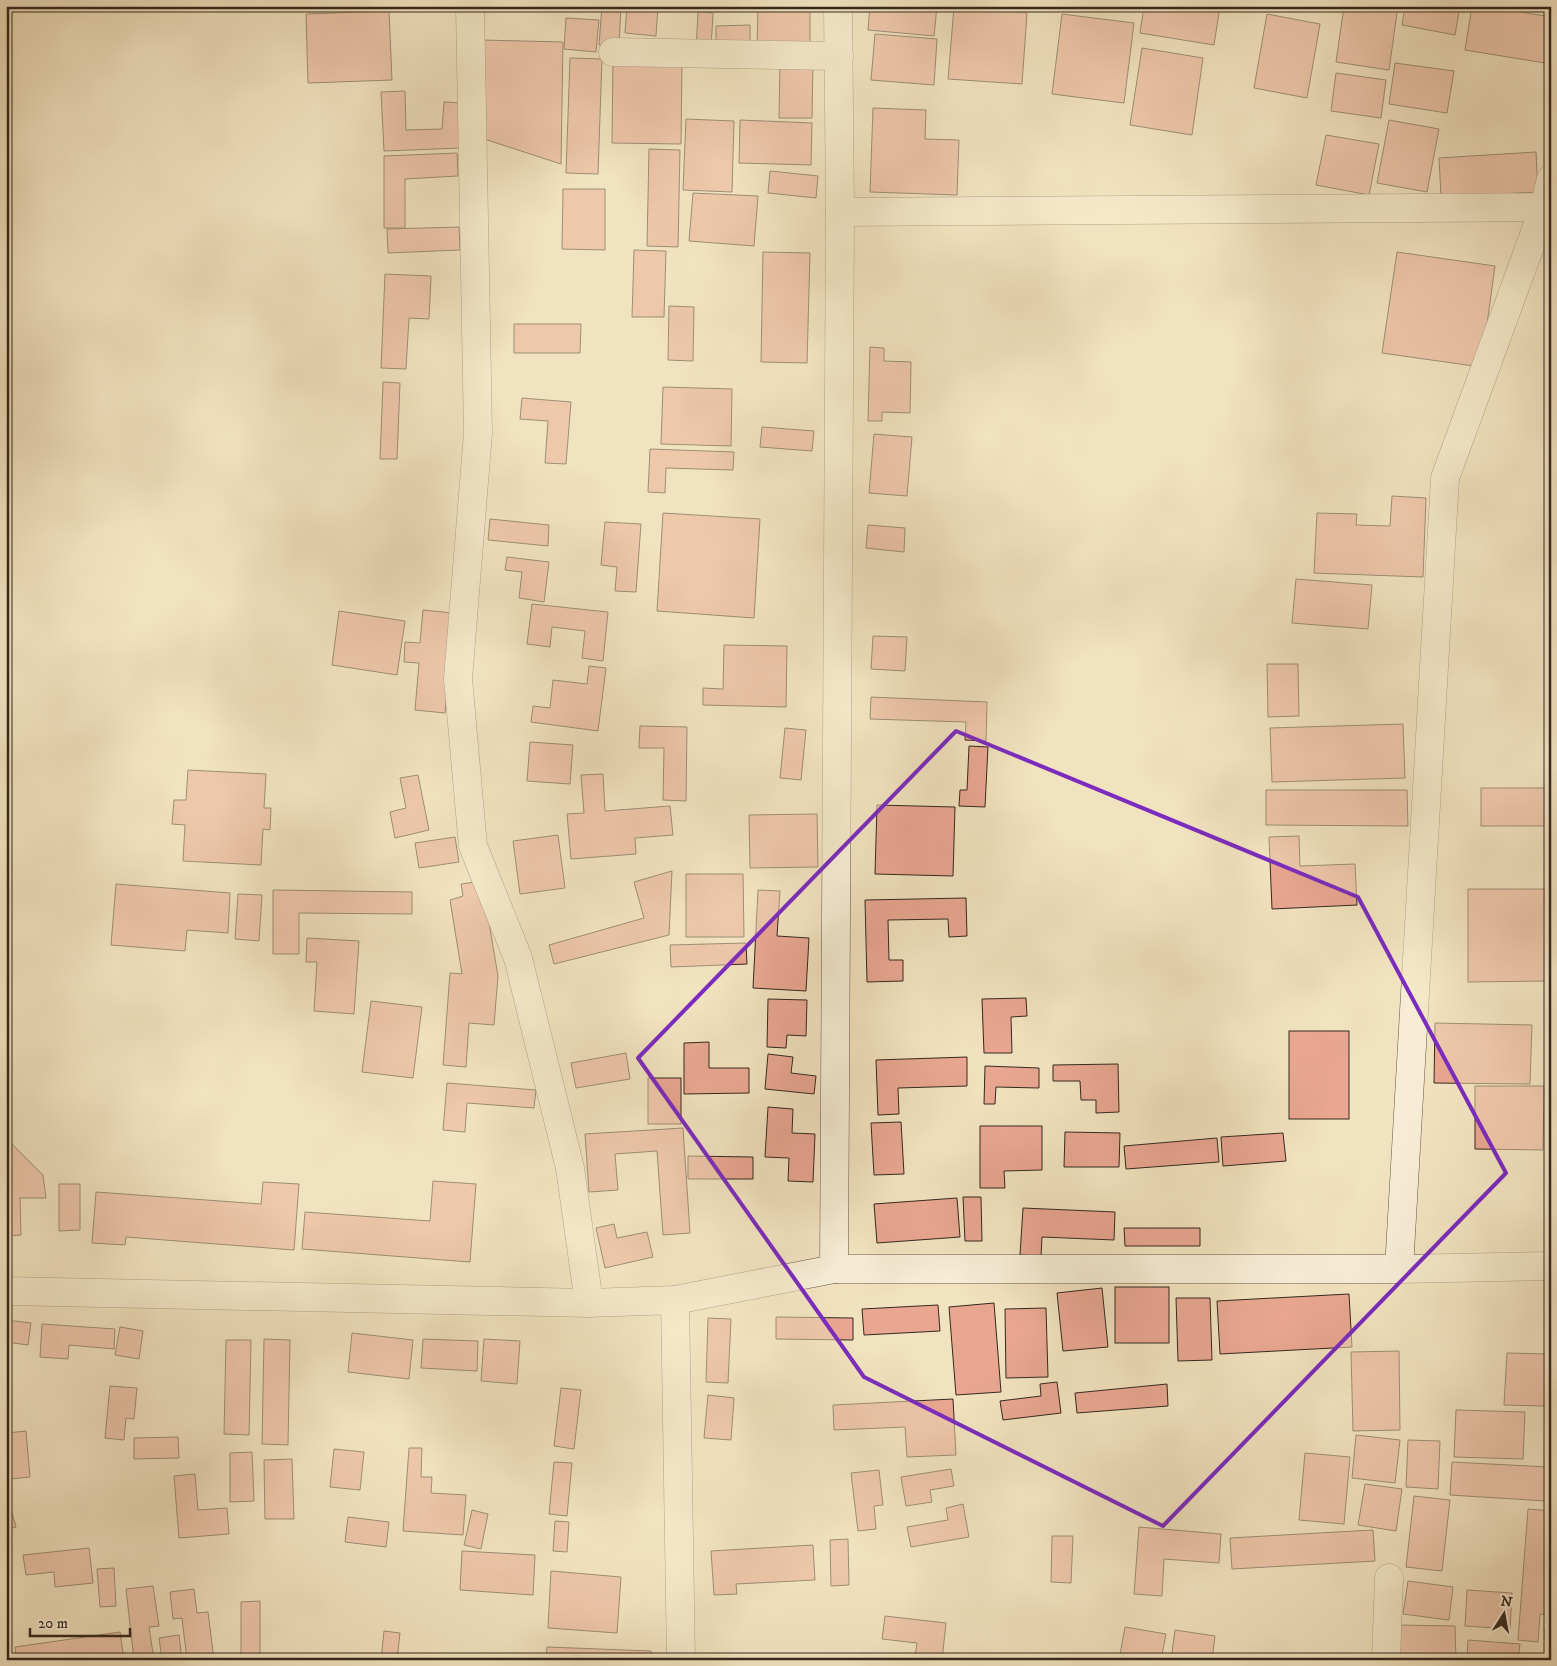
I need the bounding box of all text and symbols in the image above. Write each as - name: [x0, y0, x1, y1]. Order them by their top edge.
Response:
- north arrow: [1480, 1588, 1530, 1638]
- text: N: [1499, 1592, 1514, 1612]
- scale bar: [30, 1606, 130, 1638]
- text: 20 m: [38, 1614, 68, 1633]

